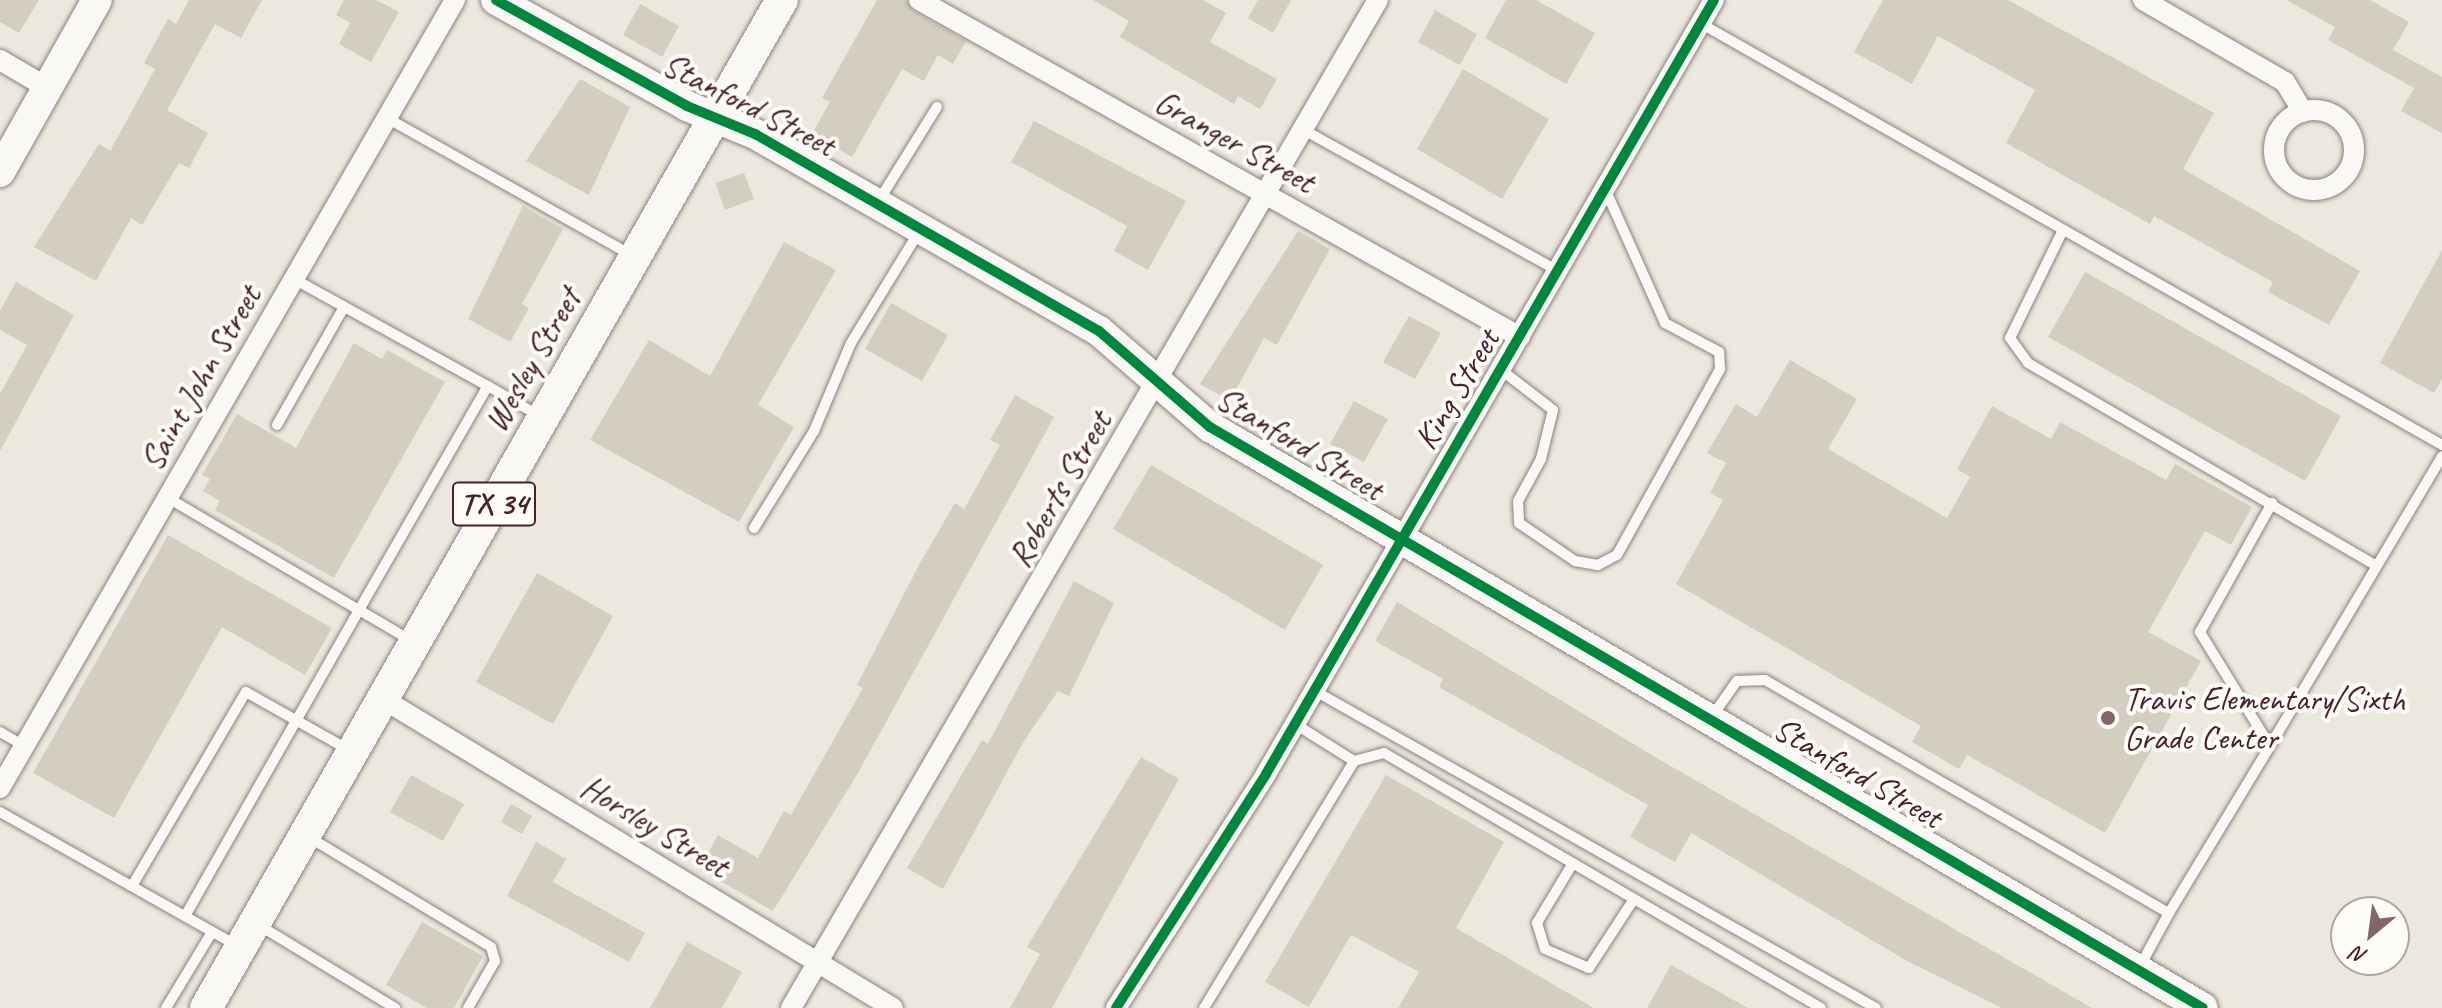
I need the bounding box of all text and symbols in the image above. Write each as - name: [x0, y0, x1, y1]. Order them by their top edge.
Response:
- street label: Stanford Street: [656, 43, 842, 165]
- street label: Granger Street: [1148, 80, 1322, 202]
- street label: Saint John Street: [130, 278, 270, 478]
- street label: Wesley Street: [475, 281, 589, 439]
- street label: King Street: [1404, 321, 1508, 457]
- street label: Stanford Street: [1209, 377, 1391, 509]
- street label: Roberts Street: [998, 404, 1120, 574]
- road number: TX 34: [452, 476, 536, 532]
- place label: Travis Elementary/Sixth Grade Center: [2124, 678, 2405, 758]
- street label: Stanford Street: [1766, 707, 1950, 837]
- marker: Travis Elementary/Sixth Grade Center: [2099, 709, 2117, 727]
- street label: Horsley Street: [573, 766, 737, 886]
- north arrow: [2330, 896, 2410, 976]
- text: N: [2347, 940, 2372, 971]

